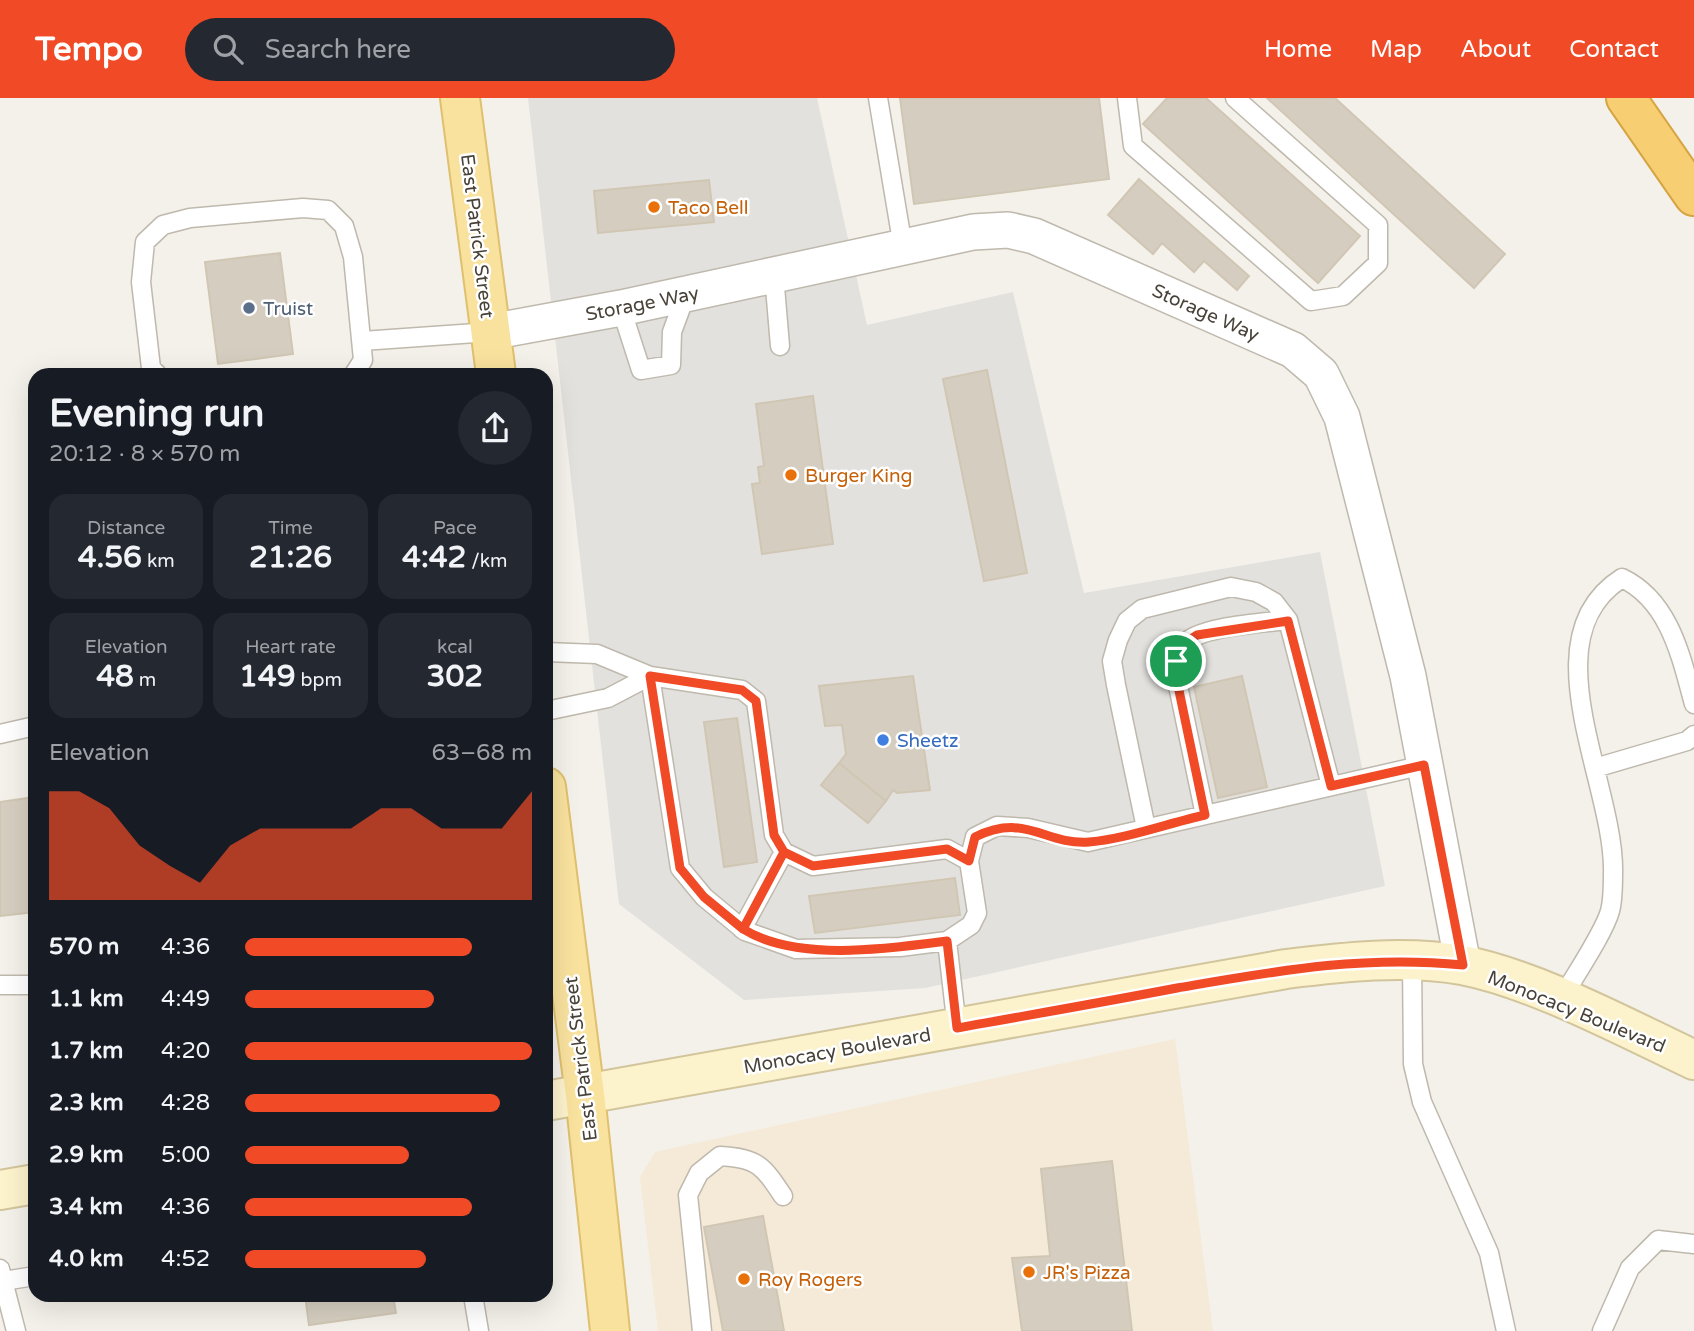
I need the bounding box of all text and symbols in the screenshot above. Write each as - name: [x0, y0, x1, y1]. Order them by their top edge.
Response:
- search box: [185, 18, 675, 81]
- text: Tempo: [35, 30, 143, 69]
- icon: search: [209, 30, 247, 68]
- text: Search here: [265, 34, 411, 65]
- text: Home: [1264, 35, 1332, 64]
- text: Map: [1370, 35, 1422, 64]
- text: About: [1460, 35, 1531, 64]
- text: Contact: [1569, 35, 1659, 64]
- street label: East Patrick Street: [456, 153, 498, 320]
- place label: Taco Bell: [668, 197, 749, 219]
- marker: Taco Bell: [646, 199, 662, 215]
- street label: Storage Way: [1149, 280, 1262, 346]
- street label: Storage Way: [584, 282, 701, 326]
- place label: Truist: [263, 298, 313, 320]
- marker: Truist: [241, 300, 257, 316]
- text: Evening run: [49, 391, 264, 437]
- button: share: [458, 391, 532, 465]
- text: 20:12 · 8 × 570 m: [49, 440, 240, 468]
- place label: Burger King: [805, 465, 913, 487]
- marker: Burger King: [783, 467, 799, 483]
- text: Distance: [87, 517, 165, 539]
- text: Time: [268, 517, 313, 539]
- text: Pace: [433, 517, 477, 539]
- text: 4.56: [78, 539, 142, 576]
- text: 21:26: [249, 539, 332, 576]
- text: 4:42: [402, 539, 466, 576]
- text: km: [142, 550, 175, 572]
- text: /km: [466, 550, 508, 572]
- pin: [1146, 631, 1206, 691]
- text: Elevation: [85, 636, 168, 658]
- text: Heart rate: [245, 636, 336, 658]
- text: kcal: [437, 636, 473, 658]
- icon: arrive: [1157, 642, 1195, 680]
- text: 48: [96, 658, 134, 695]
- text: 149: [239, 658, 296, 695]
- text: 302: [427, 658, 483, 695]
- text: m: [134, 669, 156, 691]
- text: bpm: [296, 669, 342, 691]
- place label: Sheetz: [897, 730, 958, 752]
- marker: Sheetz: [875, 732, 891, 748]
- text: Elevation: [49, 739, 150, 767]
- text: 63–68 m: [431, 739, 532, 767]
- text: 570 m: [49, 933, 119, 961]
- text: 4:36: [161, 933, 210, 961]
- street label: Monocacy Boulevard: [1484, 966, 1669, 1058]
- street label: East Patrick Street: [560, 975, 602, 1142]
- text: 1.1 km: [49, 985, 124, 1013]
- text: 4:49: [161, 985, 210, 1013]
- street label: Monocacy Boulevard: [742, 1024, 933, 1078]
- text: 1.7 km: [49, 1037, 123, 1065]
- text: 4:20: [161, 1037, 210, 1065]
- text: 2.3 km: [49, 1089, 124, 1117]
- text: 4:28: [161, 1089, 210, 1117]
- text: 2.9 km: [49, 1141, 124, 1169]
- text: 5:00: [161, 1141, 210, 1169]
- text: 3.4 km: [49, 1193, 123, 1221]
- text: 4:36: [161, 1193, 210, 1221]
- text: 4.0 km: [49, 1245, 124, 1273]
- text: 4:52: [161, 1245, 210, 1273]
- place label: JR's Pizza: [1043, 1262, 1131, 1284]
- marker: JR's Pizza: [1021, 1264, 1037, 1280]
- place label: Roy Rogers: [758, 1269, 862, 1291]
- marker: Roy Rogers: [736, 1271, 752, 1287]

